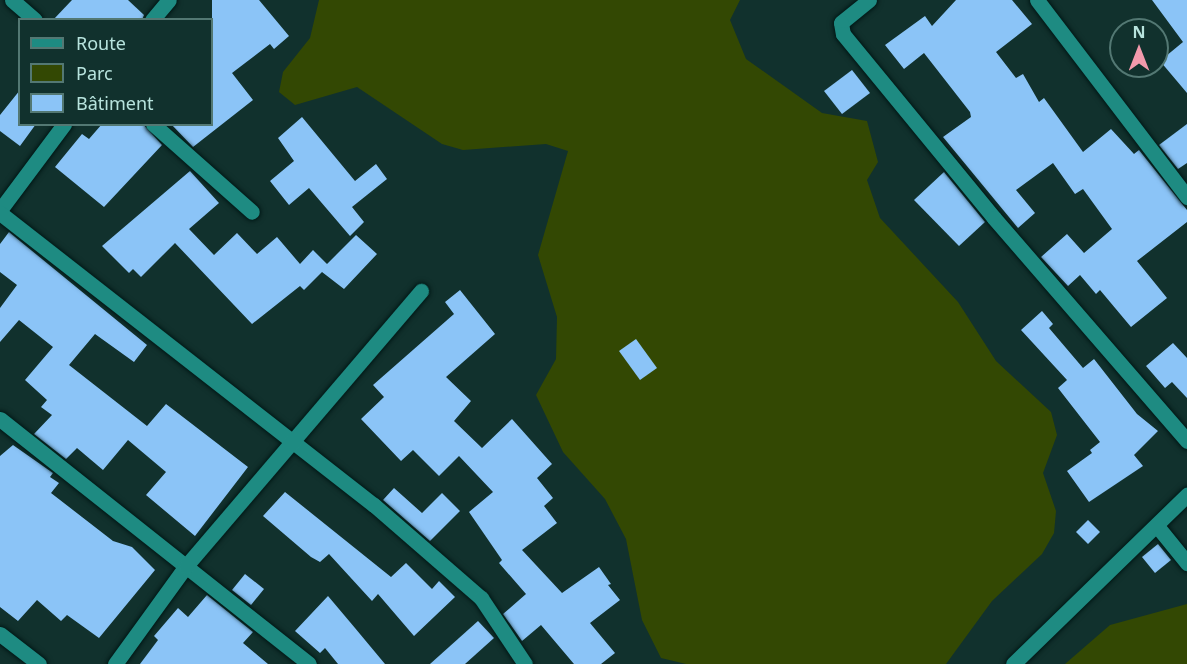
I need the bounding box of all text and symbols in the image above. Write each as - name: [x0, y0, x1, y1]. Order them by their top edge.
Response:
- legend: [18, 18, 213, 126]
- north arrow: [1109, 18, 1169, 78]
- text: N: [1132, 21, 1146, 43]
- text: Route: [76, 31, 126, 55]
- text: Parc: [76, 61, 113, 85]
- text: Bâtiment: [76, 91, 154, 115]

